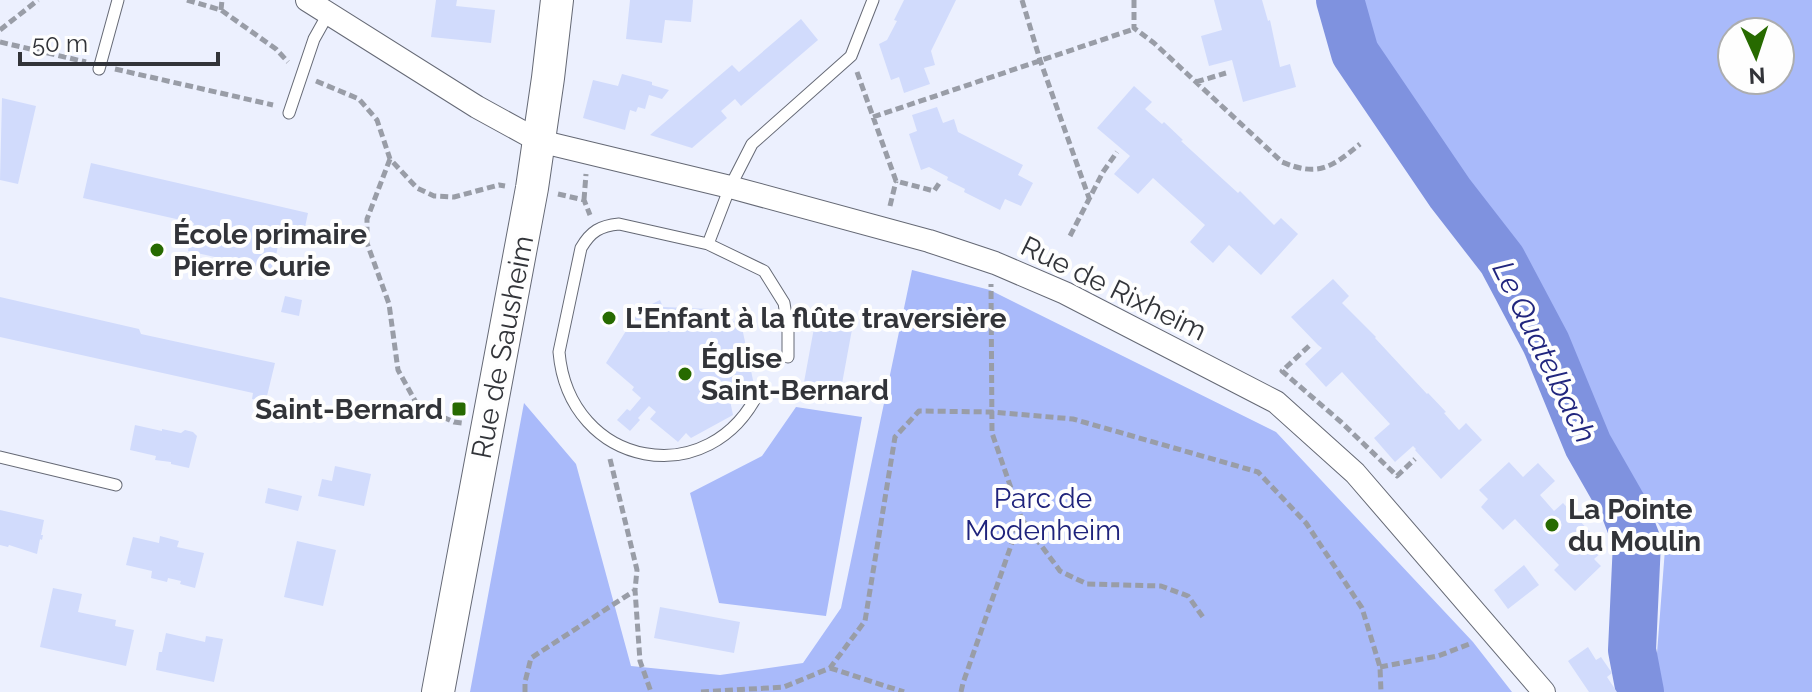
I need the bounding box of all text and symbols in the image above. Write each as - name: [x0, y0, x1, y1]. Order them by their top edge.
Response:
- scale bar: [20, 16, 218, 66]
- north arrow: [1716, 16, 1796, 96]
- text: 50 m: [32, 29, 88, 58]
- text: N: [1748, 63, 1766, 89]
- place label: École primaire Pierre Curie: [173, 218, 367, 283]
- street label: Rue de Rixheim: [1016, 229, 1212, 348]
- street label: Rue de Sausheim: [465, 233, 540, 461]
- marker: École primaire Pierre Curie: [148, 241, 166, 259]
- water label: Le Quatelbach: [1485, 255, 1604, 448]
- place label: L’Enfant à la flûte traversière: [625, 302, 1007, 335]
- marker: L’Enfant à la flûte traversière: [600, 309, 618, 327]
- place label: Église Saint-Bernard: [701, 342, 889, 407]
- marker: Église Saint-Bernard: [676, 365, 694, 383]
- place label: Saint-Bernard: [255, 393, 443, 426]
- marker: Saint-Bernard: [450, 400, 468, 418]
- park label: Parc de Modenheim: [965, 482, 1121, 547]
- place label: La Pointe du Moulin: [1568, 493, 1701, 558]
- marker: La Pointe du Moulin: [1543, 516, 1561, 534]

